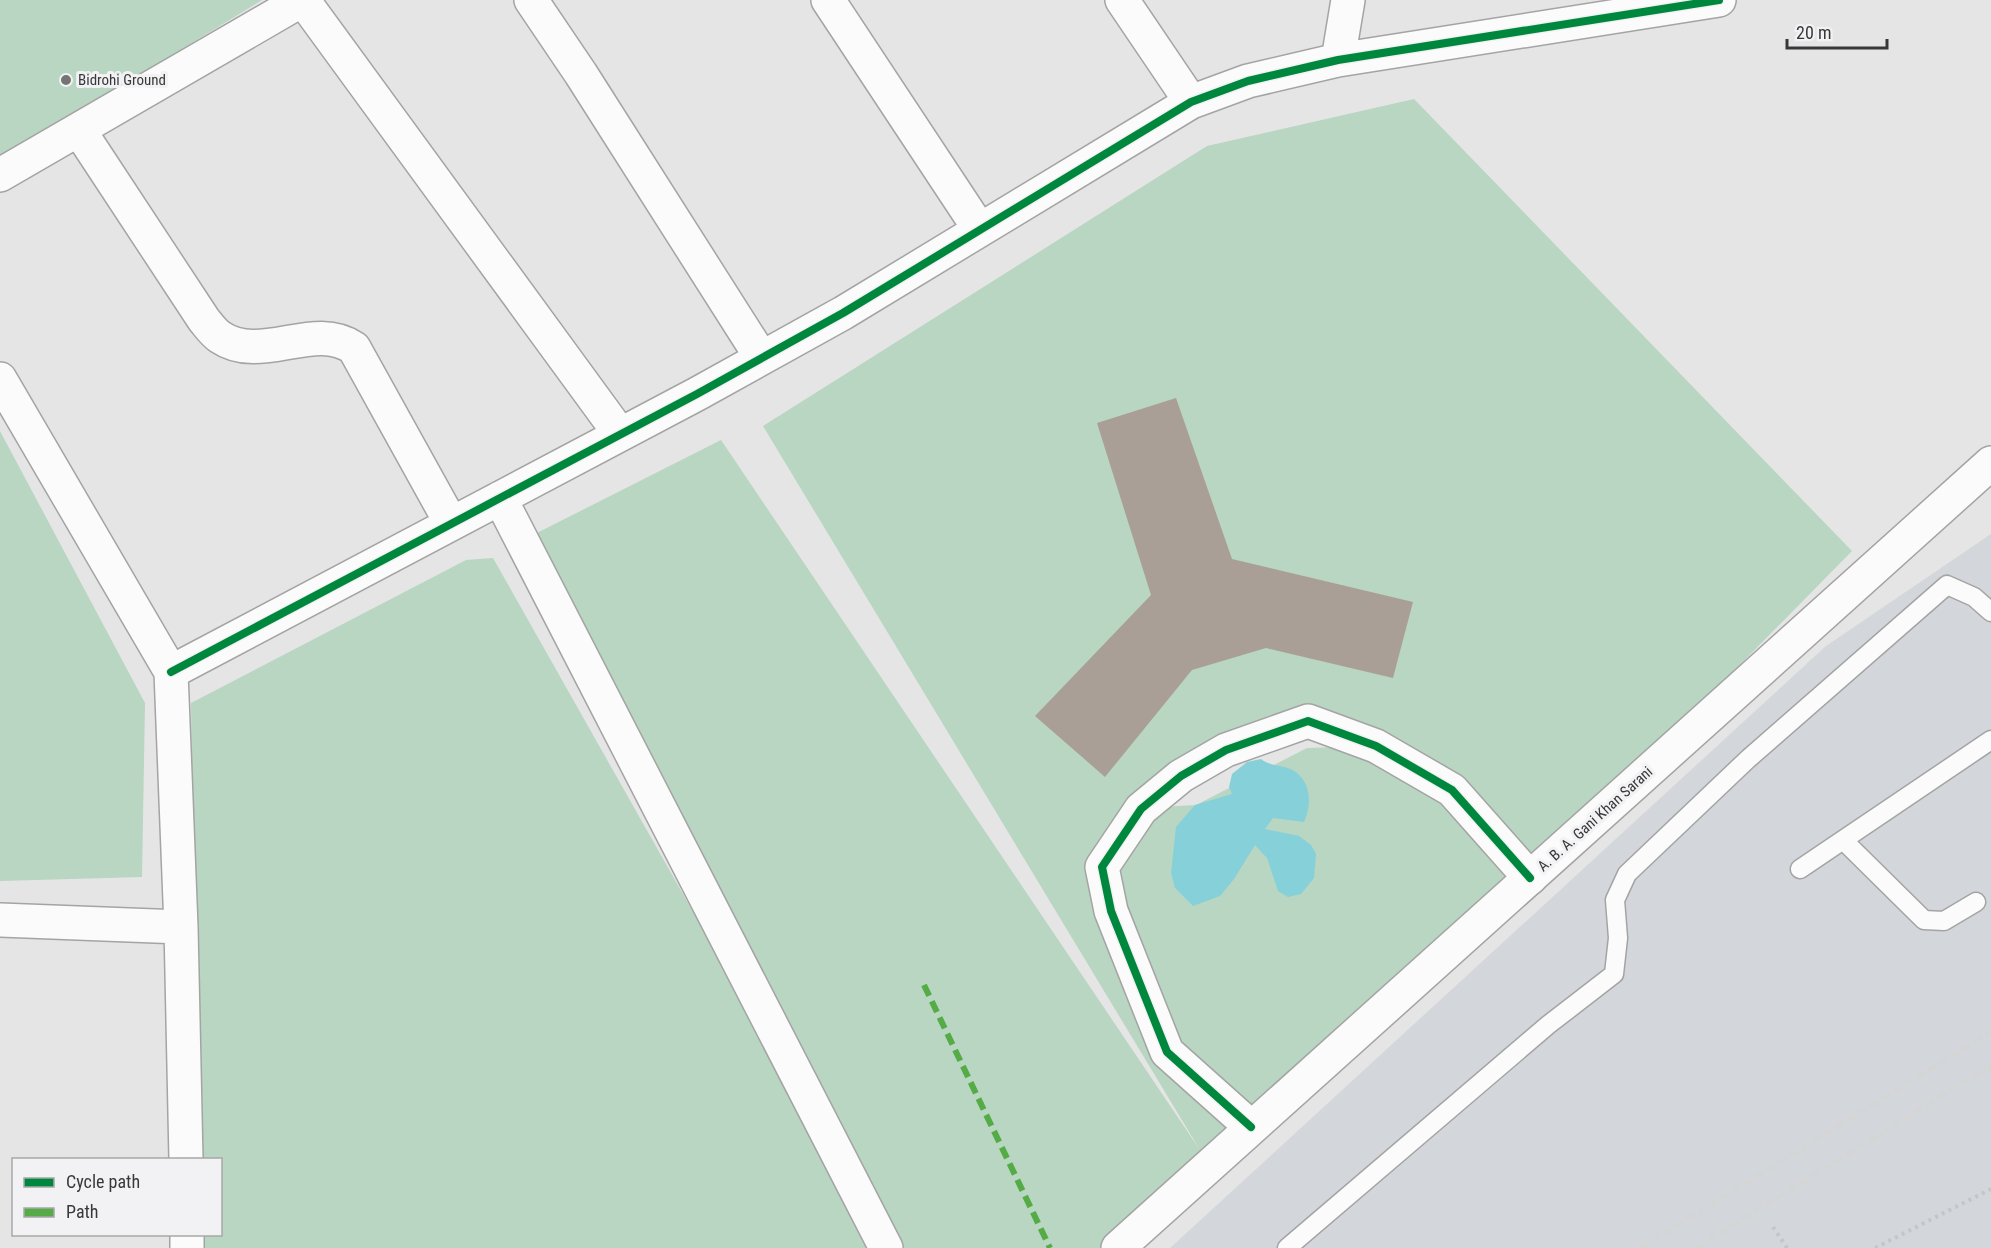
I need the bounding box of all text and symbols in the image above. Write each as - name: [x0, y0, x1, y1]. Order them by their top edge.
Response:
- scale bar: [1787, 12, 1888, 50]
- text: 20 m: [1796, 22, 1831, 43]
- place label: Bidrohi Ground: [78, 71, 166, 89]
- marker: Bidrohi Ground: [59, 73, 73, 87]
- street label: A. B. A. Gani Khan Sarani: [1534, 763, 1656, 875]
- legend: [12, 1158, 222, 1236]
- text: Cycle path: [66, 1171, 140, 1192]
- text: Path: [66, 1201, 99, 1222]

